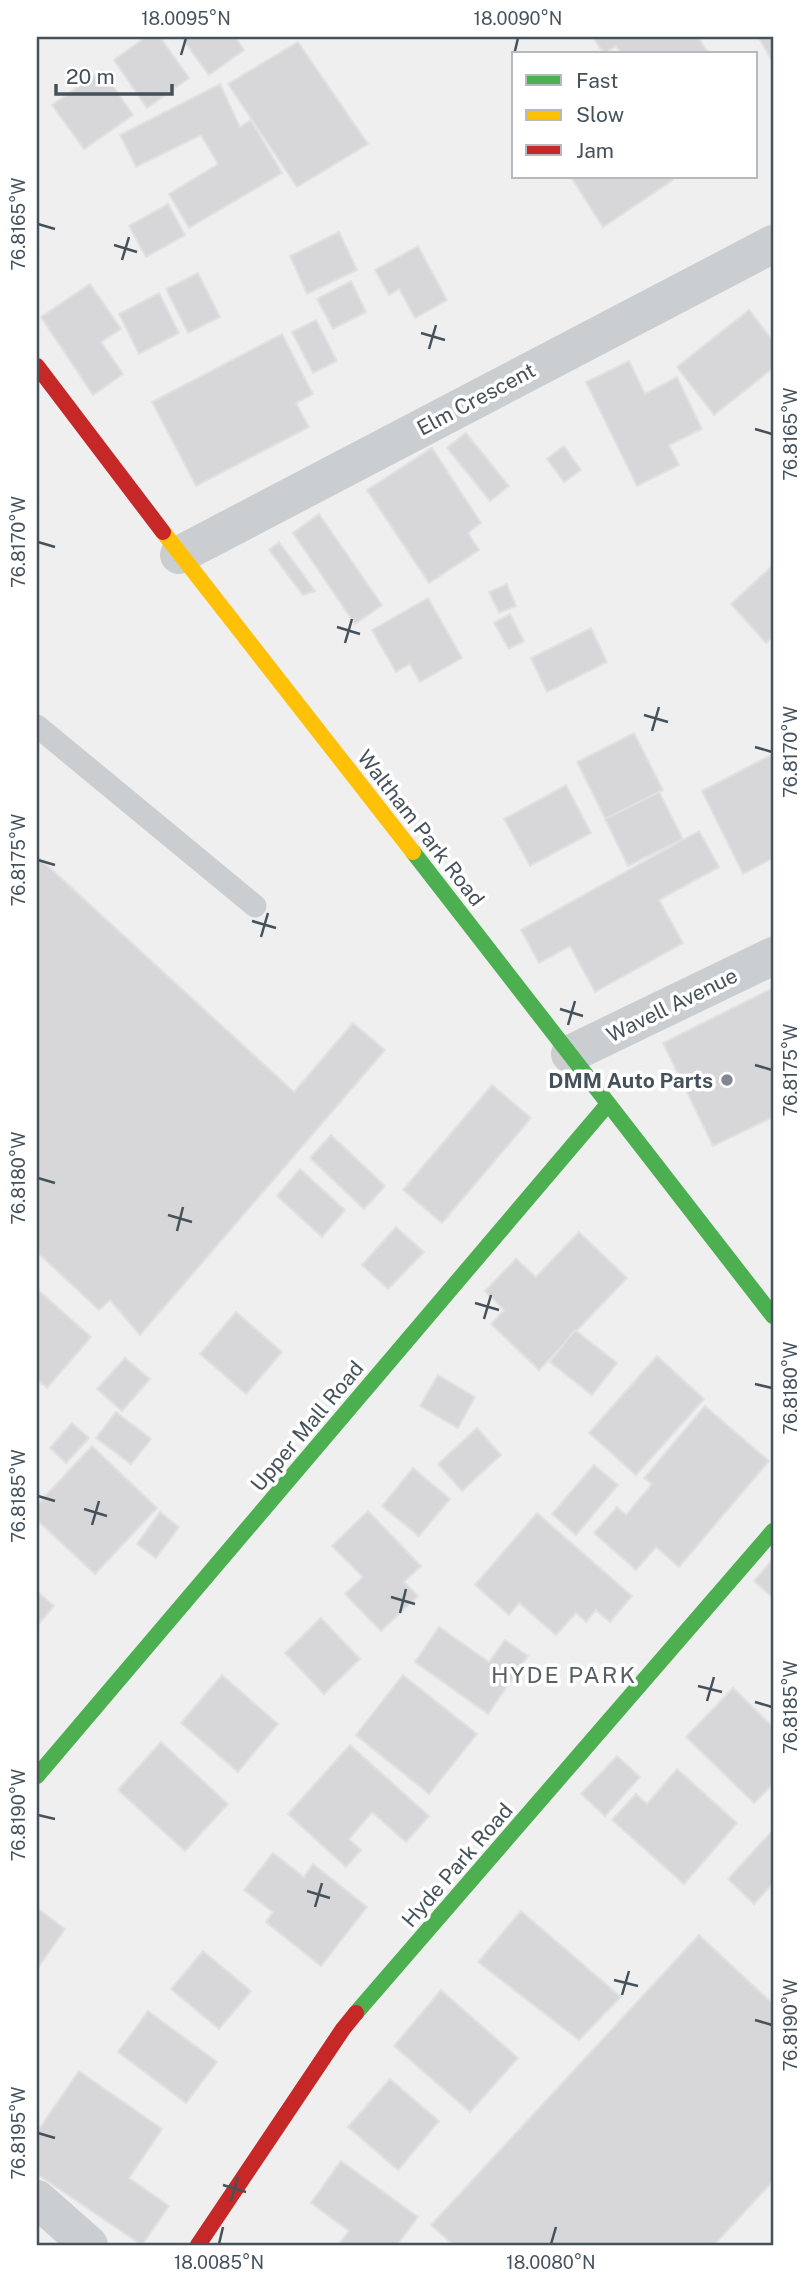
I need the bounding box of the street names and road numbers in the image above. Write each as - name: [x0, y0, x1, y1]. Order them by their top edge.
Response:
- street label: Elm Crescent: [413, 357, 539, 441]
- street label: Waltham Park Road: [352, 745, 490, 911]
- street label: Wavell Avenue: [603, 963, 741, 1047]
- street label: Upper Mall Road: [245, 1356, 369, 1496]
- street label: Hyde Park Road: [396, 1798, 518, 1932]

